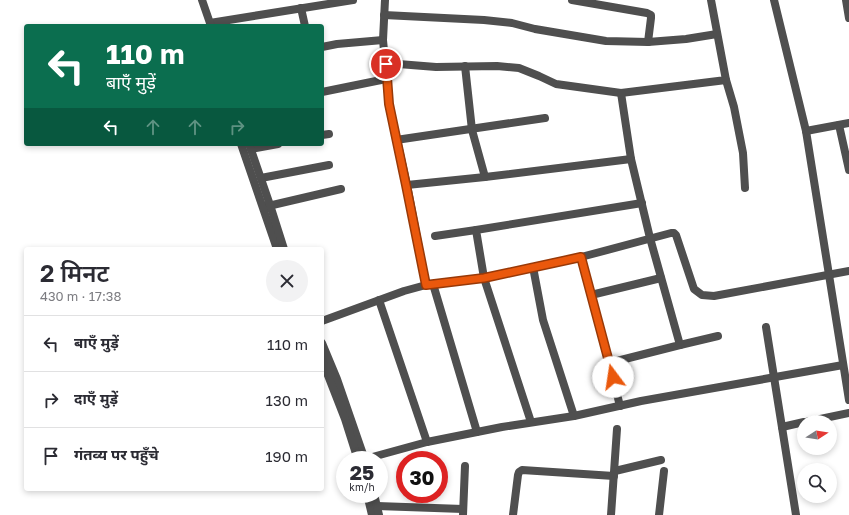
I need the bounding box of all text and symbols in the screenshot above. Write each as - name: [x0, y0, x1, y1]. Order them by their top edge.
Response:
- text: 110 m: [106, 37, 185, 70]
- icon: left: [40, 40, 92, 92]
- pin: [369, 47, 403, 81]
- icon: arrive: [375, 53, 397, 75]
- text: बाएँ मुड़ें: [106, 71, 156, 93]
- icon: left: [100, 116, 122, 138]
- icon: ahead: [142, 116, 164, 138]
- icon: ahead: [184, 116, 206, 138]
- icon: right: [226, 116, 248, 138]
- text: 2 मिनट: [40, 258, 109, 287]
- button: close: [266, 260, 308, 302]
- text: 430 m · 17:38: [40, 288, 121, 304]
- icon: left: [40, 333, 62, 355]
- text: बाएँ मुड़ें: [74, 333, 119, 351]
- text: 110 m: [267, 335, 308, 353]
- position arrow: [592, 356, 634, 398]
- icon: right: [40, 389, 62, 411]
- text: दाएँ मुड़ें: [74, 389, 118, 407]
- text: 130 m: [266, 391, 308, 409]
- north arrow: [797, 415, 837, 455]
- map controls: [797, 415, 837, 503]
- icon: arrive: [40, 445, 62, 467]
- text: गंतव्य पर पहुँचे: [74, 445, 159, 463]
- text: 190 m: [265, 447, 308, 465]
- speed limit sign: 30: [396, 451, 448, 503]
- text: 25: [350, 460, 374, 484]
- button: search: [797, 463, 837, 503]
- text: km/h: [349, 481, 375, 493]

